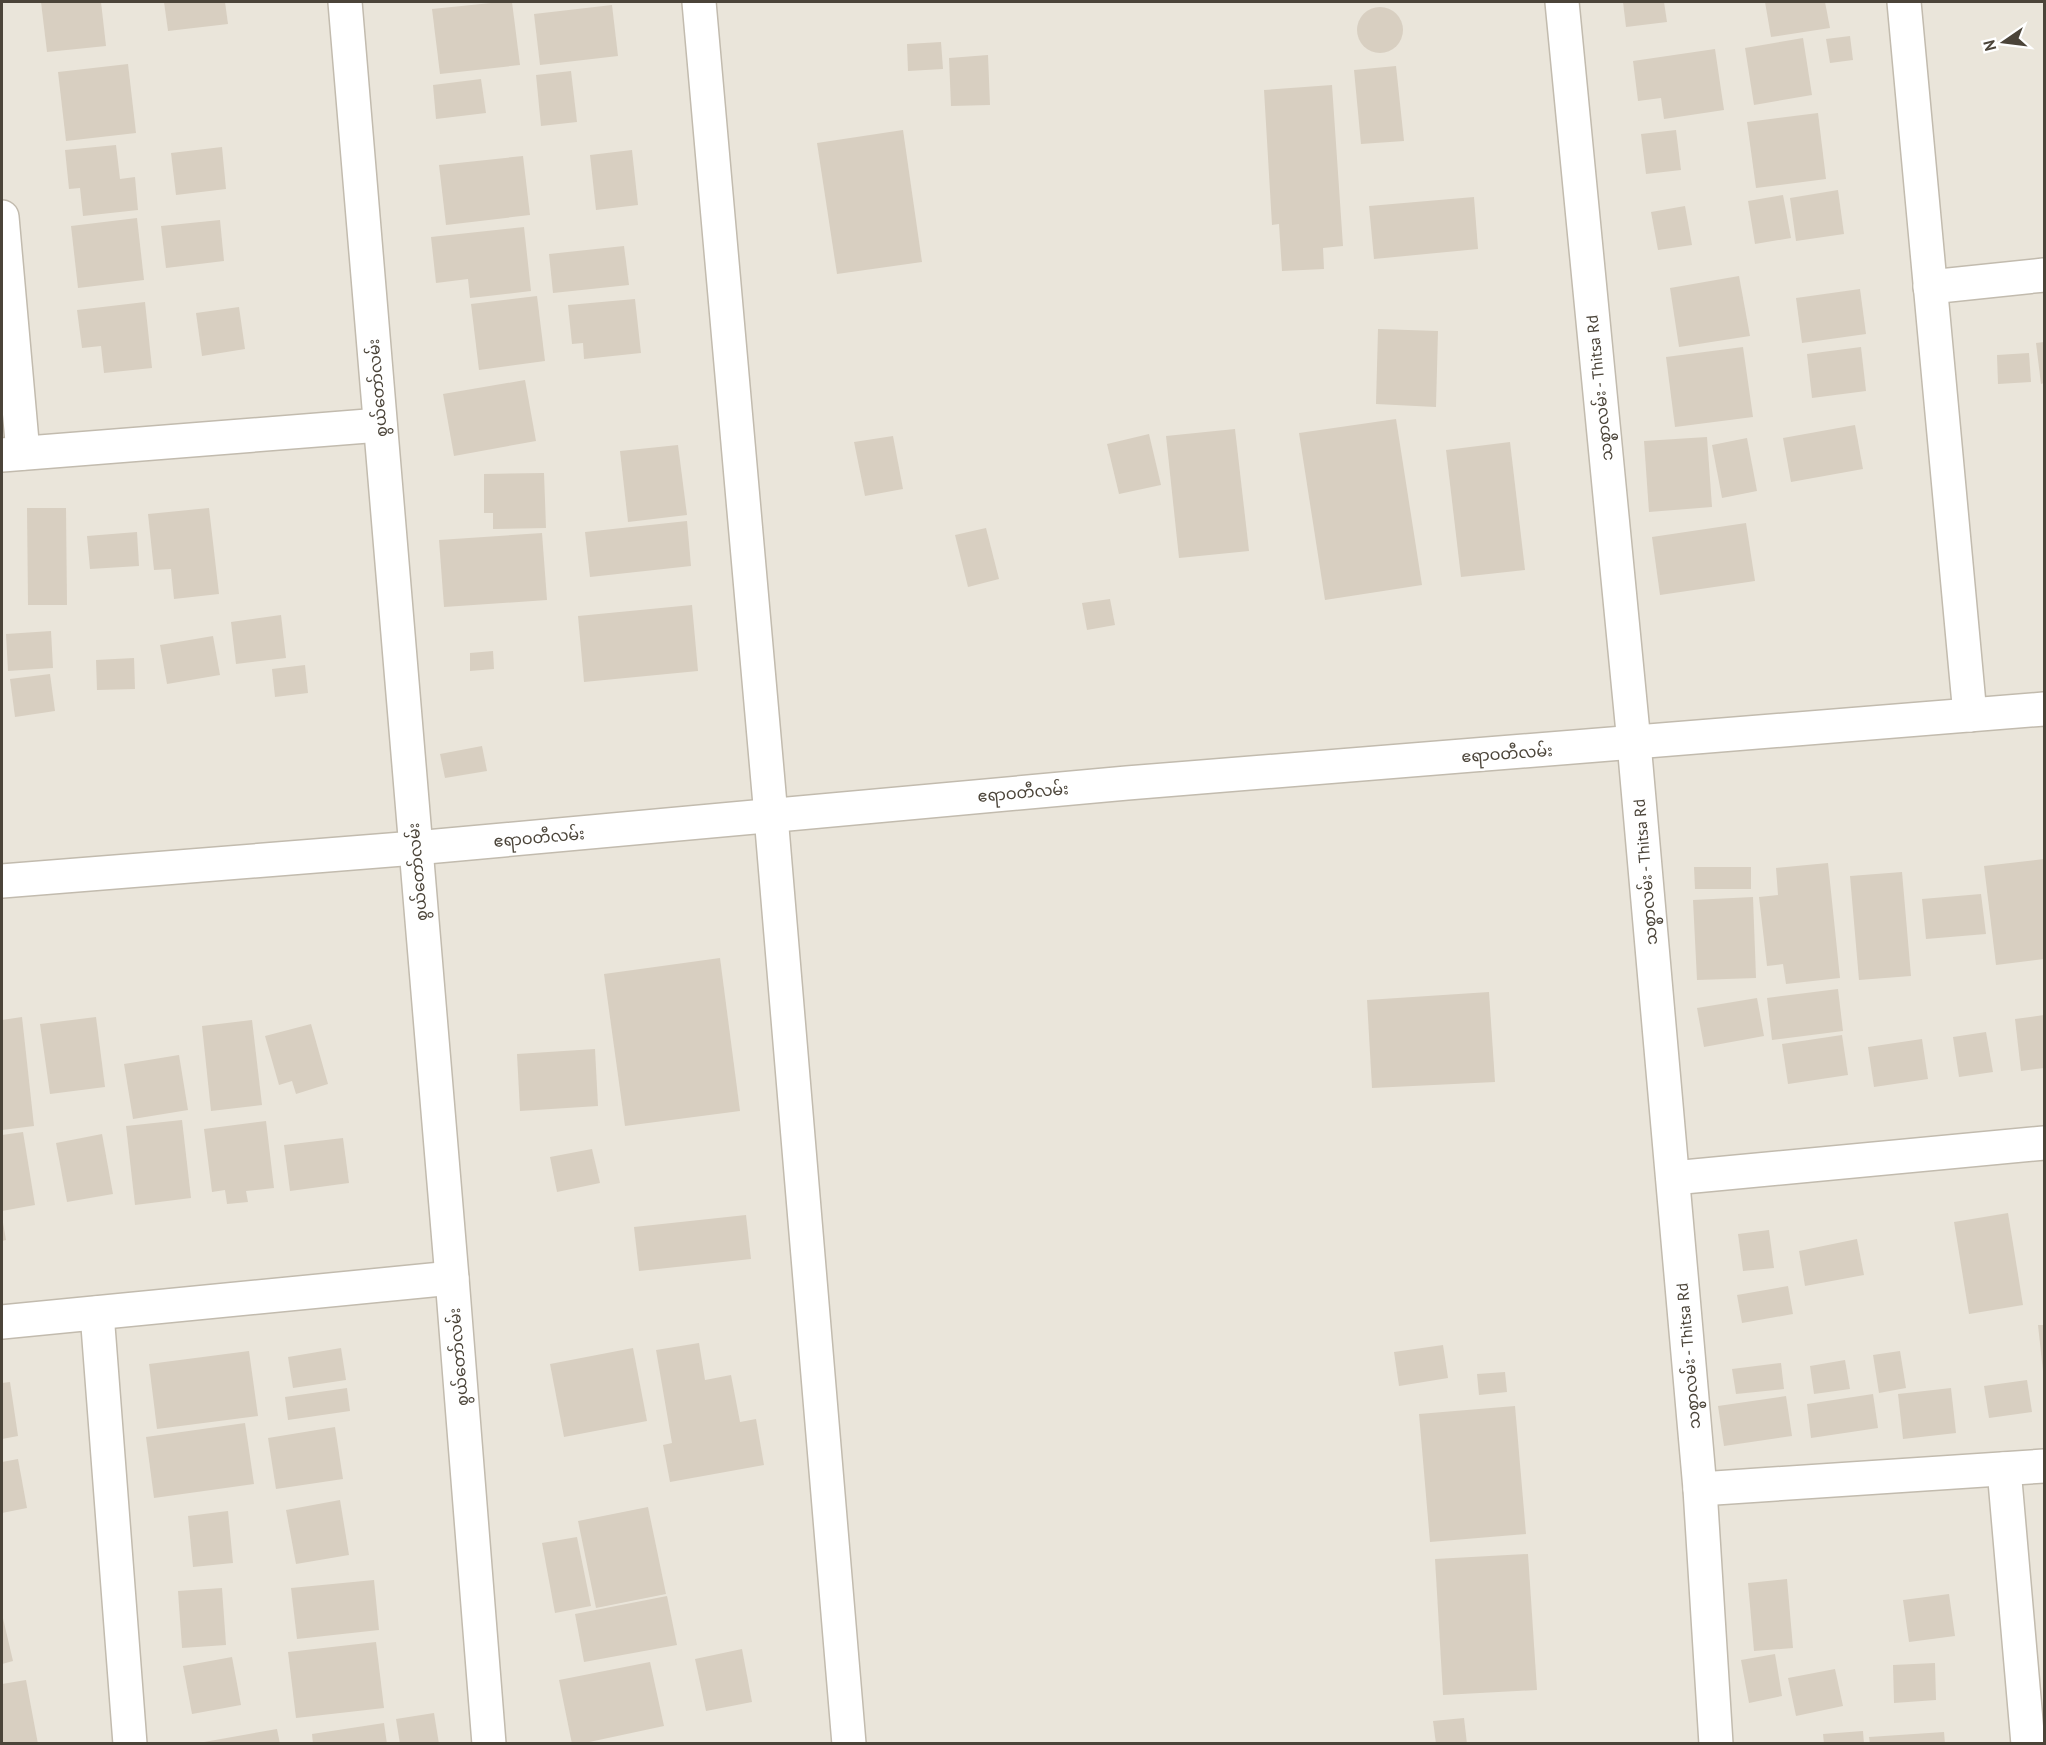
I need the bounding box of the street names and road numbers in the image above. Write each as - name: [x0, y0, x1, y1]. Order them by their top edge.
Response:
- street label: သစ္စာလမ်း - Thitsa Rd: [1580, 314, 1621, 462]
- street label: စွယ်တော်လမ်း: [362, 338, 395, 438]
- street label: ဧရာဝတီလမ်း: [1461, 739, 1554, 770]
- street label: ဧရာဝတီလမ်း: [976, 777, 1070, 810]
- street label: သစ္စာလမ်း - Thitsa Rd: [1628, 798, 1666, 946]
- street label: စွယ်တော်လမ်း: [402, 822, 435, 922]
- street label: ဧရာဝတီလမ်း: [492, 822, 586, 855]
- street label: သစ္စာလမ်း - Thitsa Rd: [1671, 1282, 1709, 1430]
- street label: စွယ်တော်လမ်း: [443, 1307, 476, 1407]

